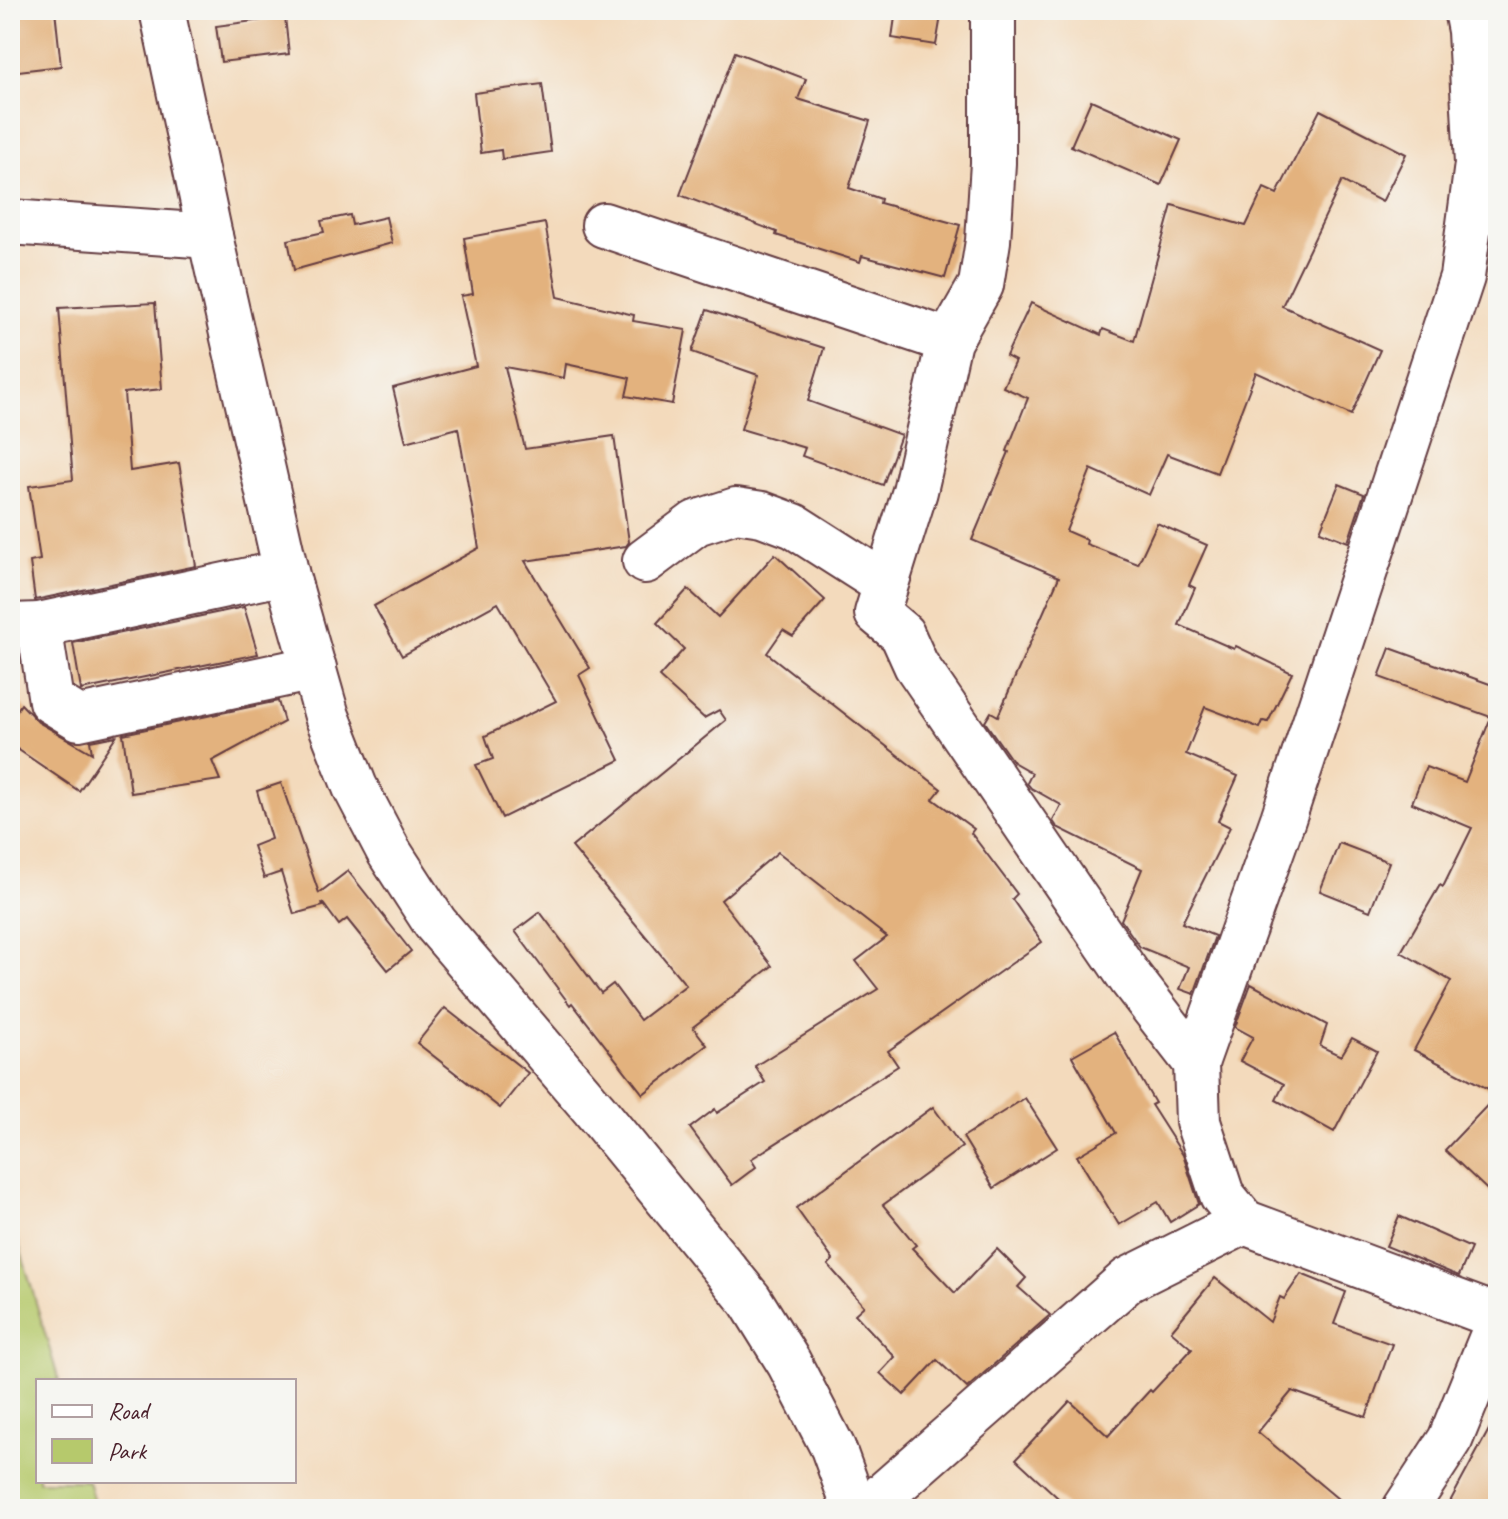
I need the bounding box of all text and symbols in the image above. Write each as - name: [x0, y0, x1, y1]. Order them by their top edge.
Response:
- legend: [36, 1379, 296, 1483]
- text: Road: [108, 1396, 152, 1426]
- text: Park: [108, 1436, 148, 1466]

